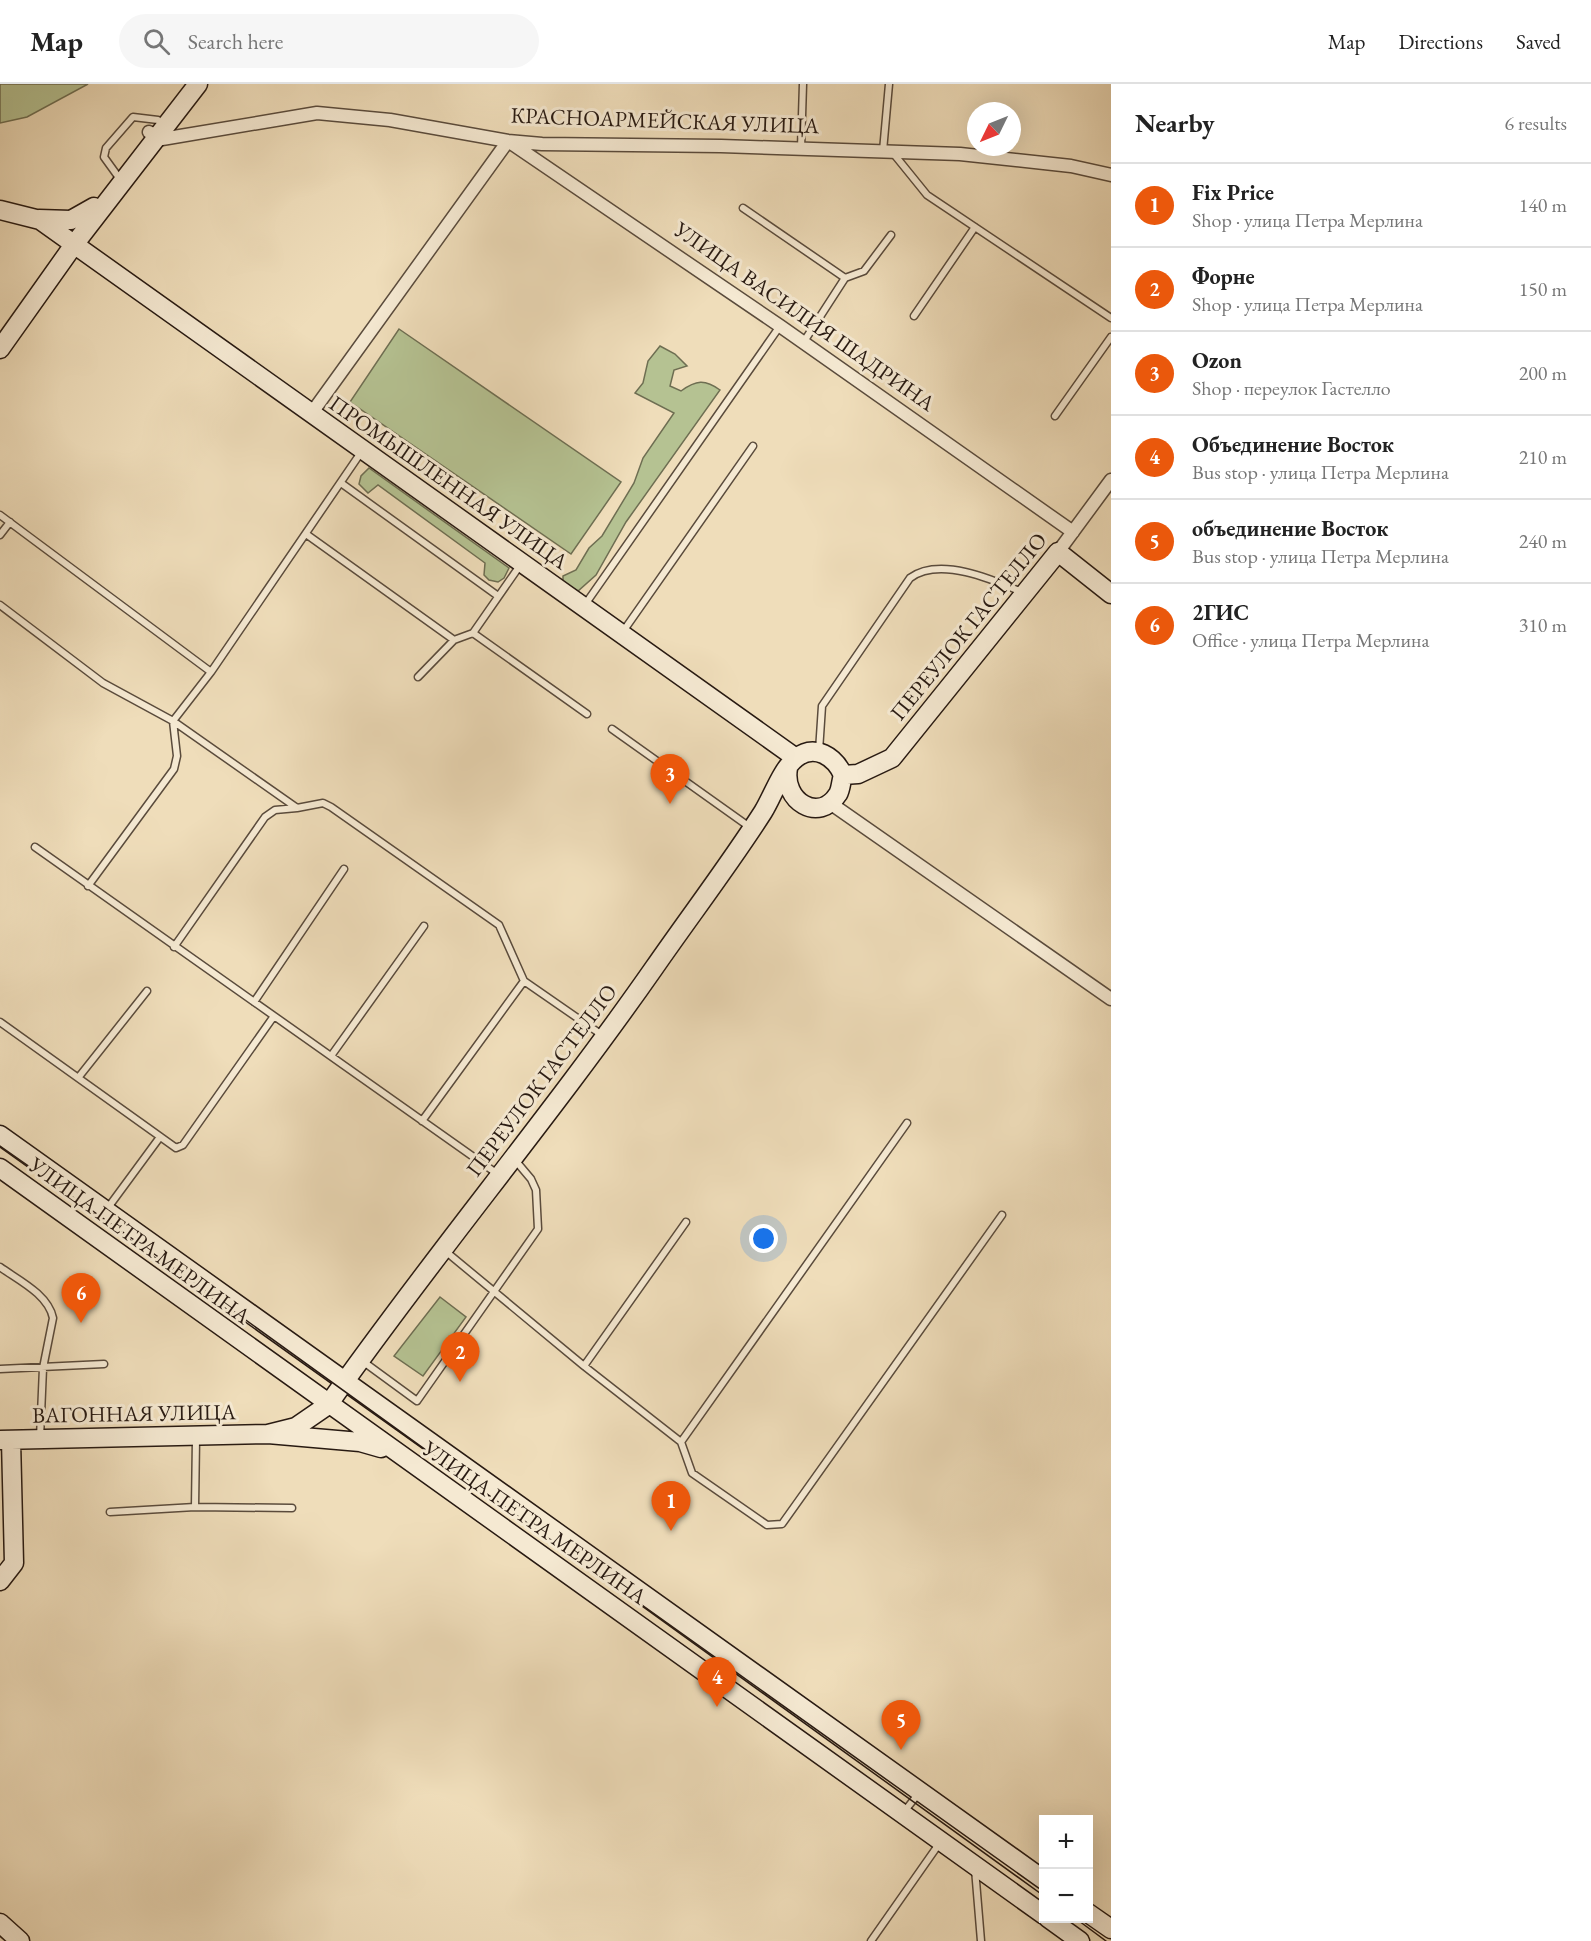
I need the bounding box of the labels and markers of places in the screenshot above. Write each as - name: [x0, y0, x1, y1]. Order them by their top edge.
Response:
- pin: 3: [650, 754, 690, 804]
- pin: 6: [62, 1274, 100, 1323]
- pin: 2: [440, 1332, 480, 1382]
- pin: 1: [652, 1482, 690, 1531]
- pin: 4: [698, 1658, 736, 1707]
- pin: 5: [882, 1700, 920, 1750]

